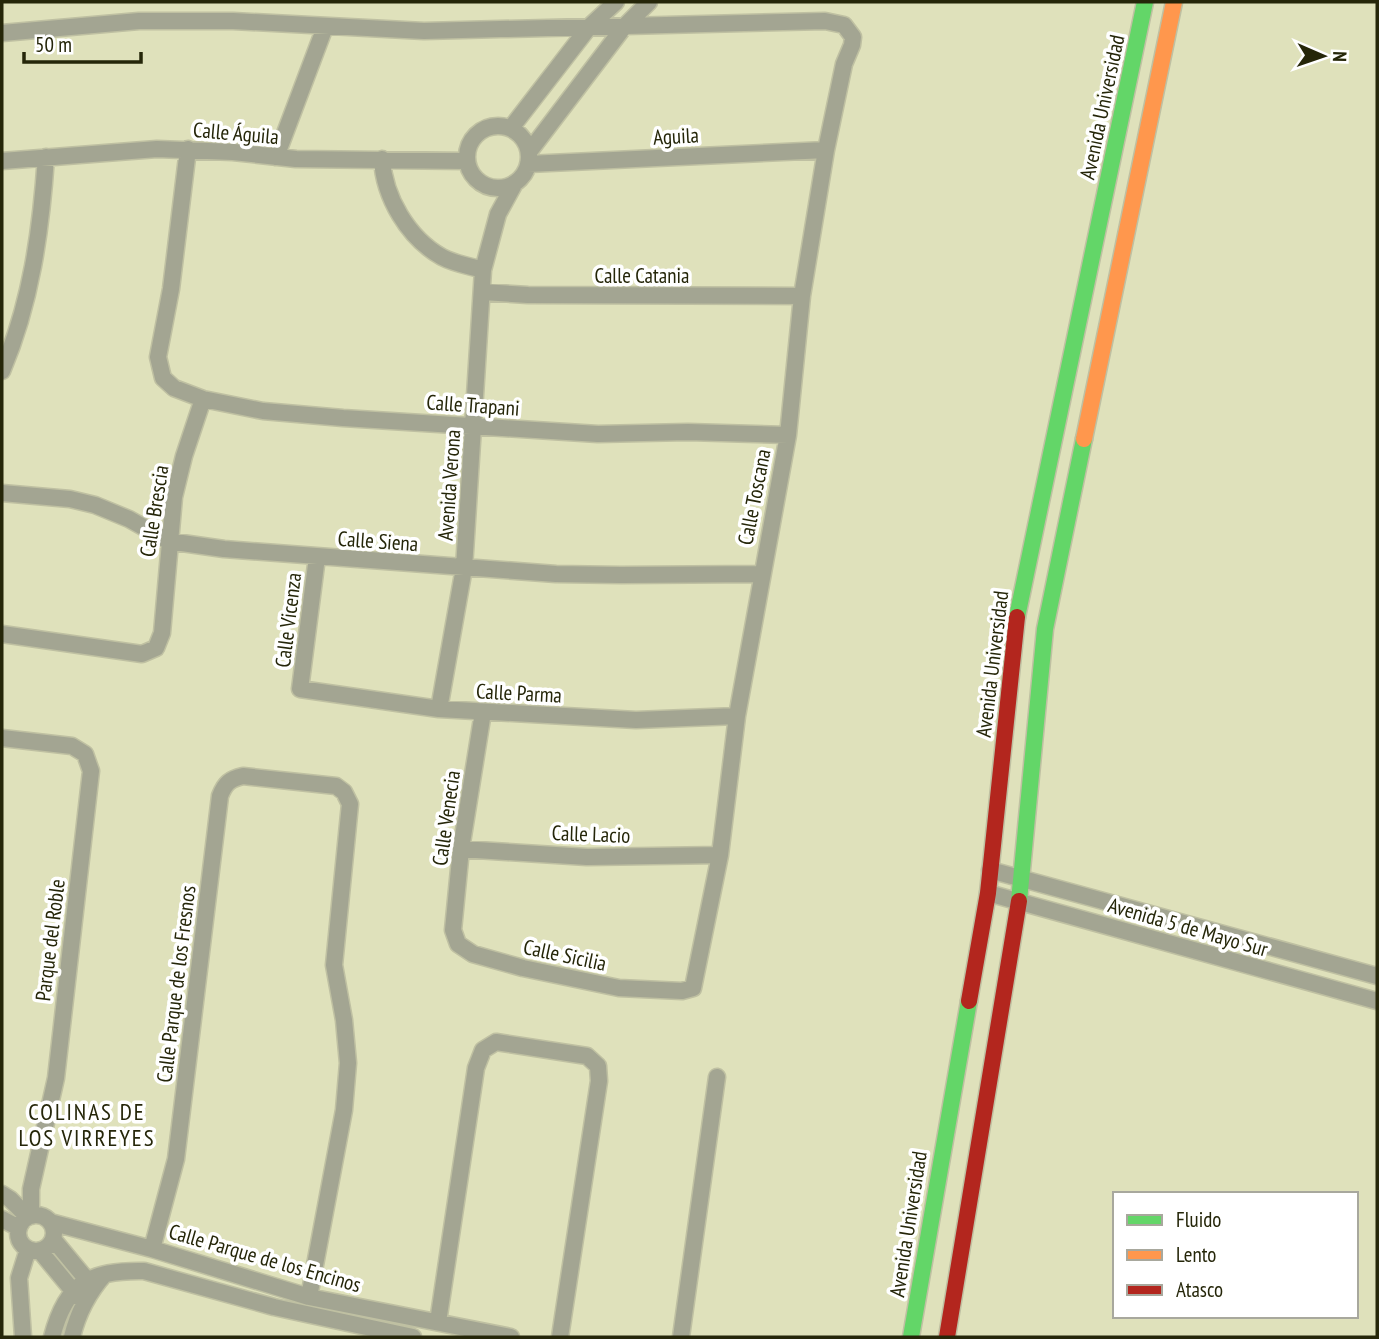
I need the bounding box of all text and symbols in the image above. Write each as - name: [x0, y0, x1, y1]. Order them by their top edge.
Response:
- scale bar: [24, 21, 142, 65]
- north arrow: [1288, 21, 1358, 91]
- text: 50 m: [35, 31, 72, 58]
- street label: Avenida Universidad: [1073, 32, 1131, 182]
- text: N: [1328, 51, 1352, 62]
- street label: Calle Águila: [192, 116, 280, 150]
- street label: Aguila: [652, 121, 700, 151]
- street label: Calle Catania: [595, 262, 689, 289]
- street label: Calle Trapani: [426, 388, 520, 422]
- street label: Avenida Verona: [432, 429, 466, 541]
- street label: Calle Toscana: [731, 447, 777, 547]
- street label: Calle Brescia: [133, 463, 175, 559]
- street label: Calle Siena: [337, 525, 419, 557]
- street label: Calle Vicenza: [269, 571, 307, 669]
- street label: Avenida Universidad: [970, 589, 1014, 739]
- street label: Calle Parma: [475, 677, 563, 709]
- street label: Calle Venecia: [426, 769, 466, 867]
- street label: Calle Lacio: [551, 819, 631, 849]
- street label: Parque del Roble: [29, 878, 71, 1002]
- street label: Calle Parque de los Fresnos: [151, 884, 201, 1084]
- street label: Avenida 5 de Mayo Sur: [1105, 891, 1271, 963]
- street label: Calle Sicilia: [521, 933, 609, 977]
- district label: COLINAS DE LOS VIRREYES: [18, 1097, 156, 1152]
- street label: Avenida Universidad: [883, 1149, 933, 1299]
- legend: [1113, 1192, 1358, 1318]
- text: Fluido: [1176, 1206, 1221, 1233]
- street label: Calle Parque de los Encinos: [166, 1218, 364, 1298]
- text: Lento: [1176, 1241, 1216, 1268]
- text: Atasco: [1176, 1276, 1223, 1303]

